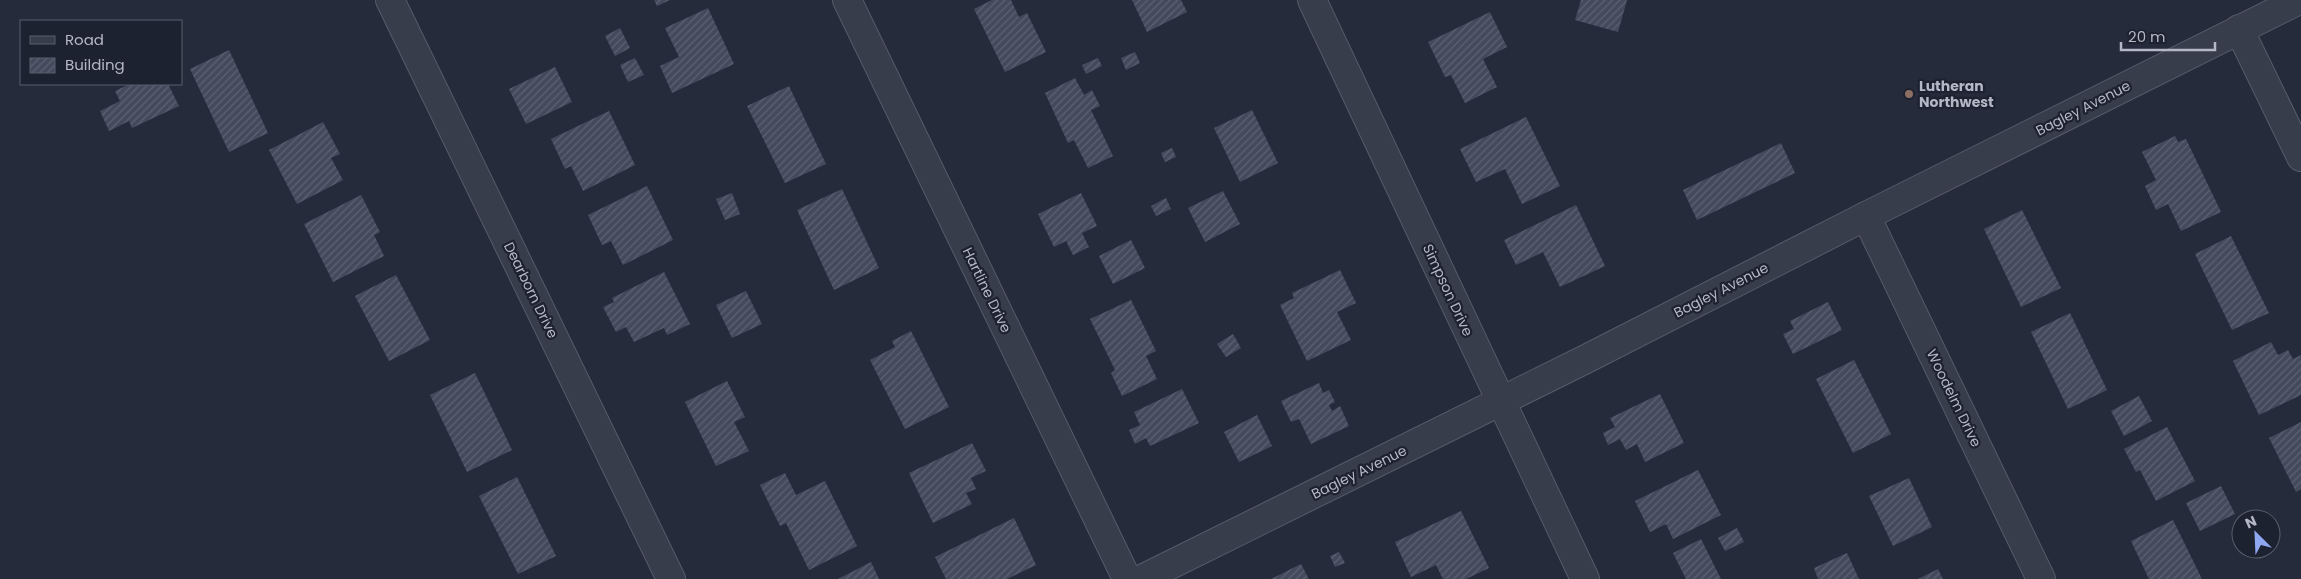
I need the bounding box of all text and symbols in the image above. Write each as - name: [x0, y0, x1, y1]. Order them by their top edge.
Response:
- legend: [20, 20, 182, 85]
- scale bar: [2121, 20, 2215, 52]
- text: 20 m: [2128, 26, 2166, 47]
- text: Road: [65, 29, 104, 50]
- text: Building: [65, 54, 125, 75]
- street label: Bagley Avenue: [2032, 75, 2134, 140]
- place label: Lutheran Northwest: [1919, 76, 1994, 112]
- marker: Lutheran Northwest: [1903, 88, 1915, 100]
- street label: Dearborn Drive: [499, 239, 563, 342]
- street label: Simpson Drive: [1418, 241, 1478, 340]
- street label: Hartline Drive: [958, 244, 1016, 336]
- street label: Bagley Avenue: [1670, 257, 1772, 322]
- street label: Woodelm Drive: [1922, 346, 1986, 450]
- street label: Bagley Avenue: [1308, 440, 1410, 504]
- north arrow: [2231, 509, 2281, 559]
- text: N: [2242, 511, 2260, 533]

